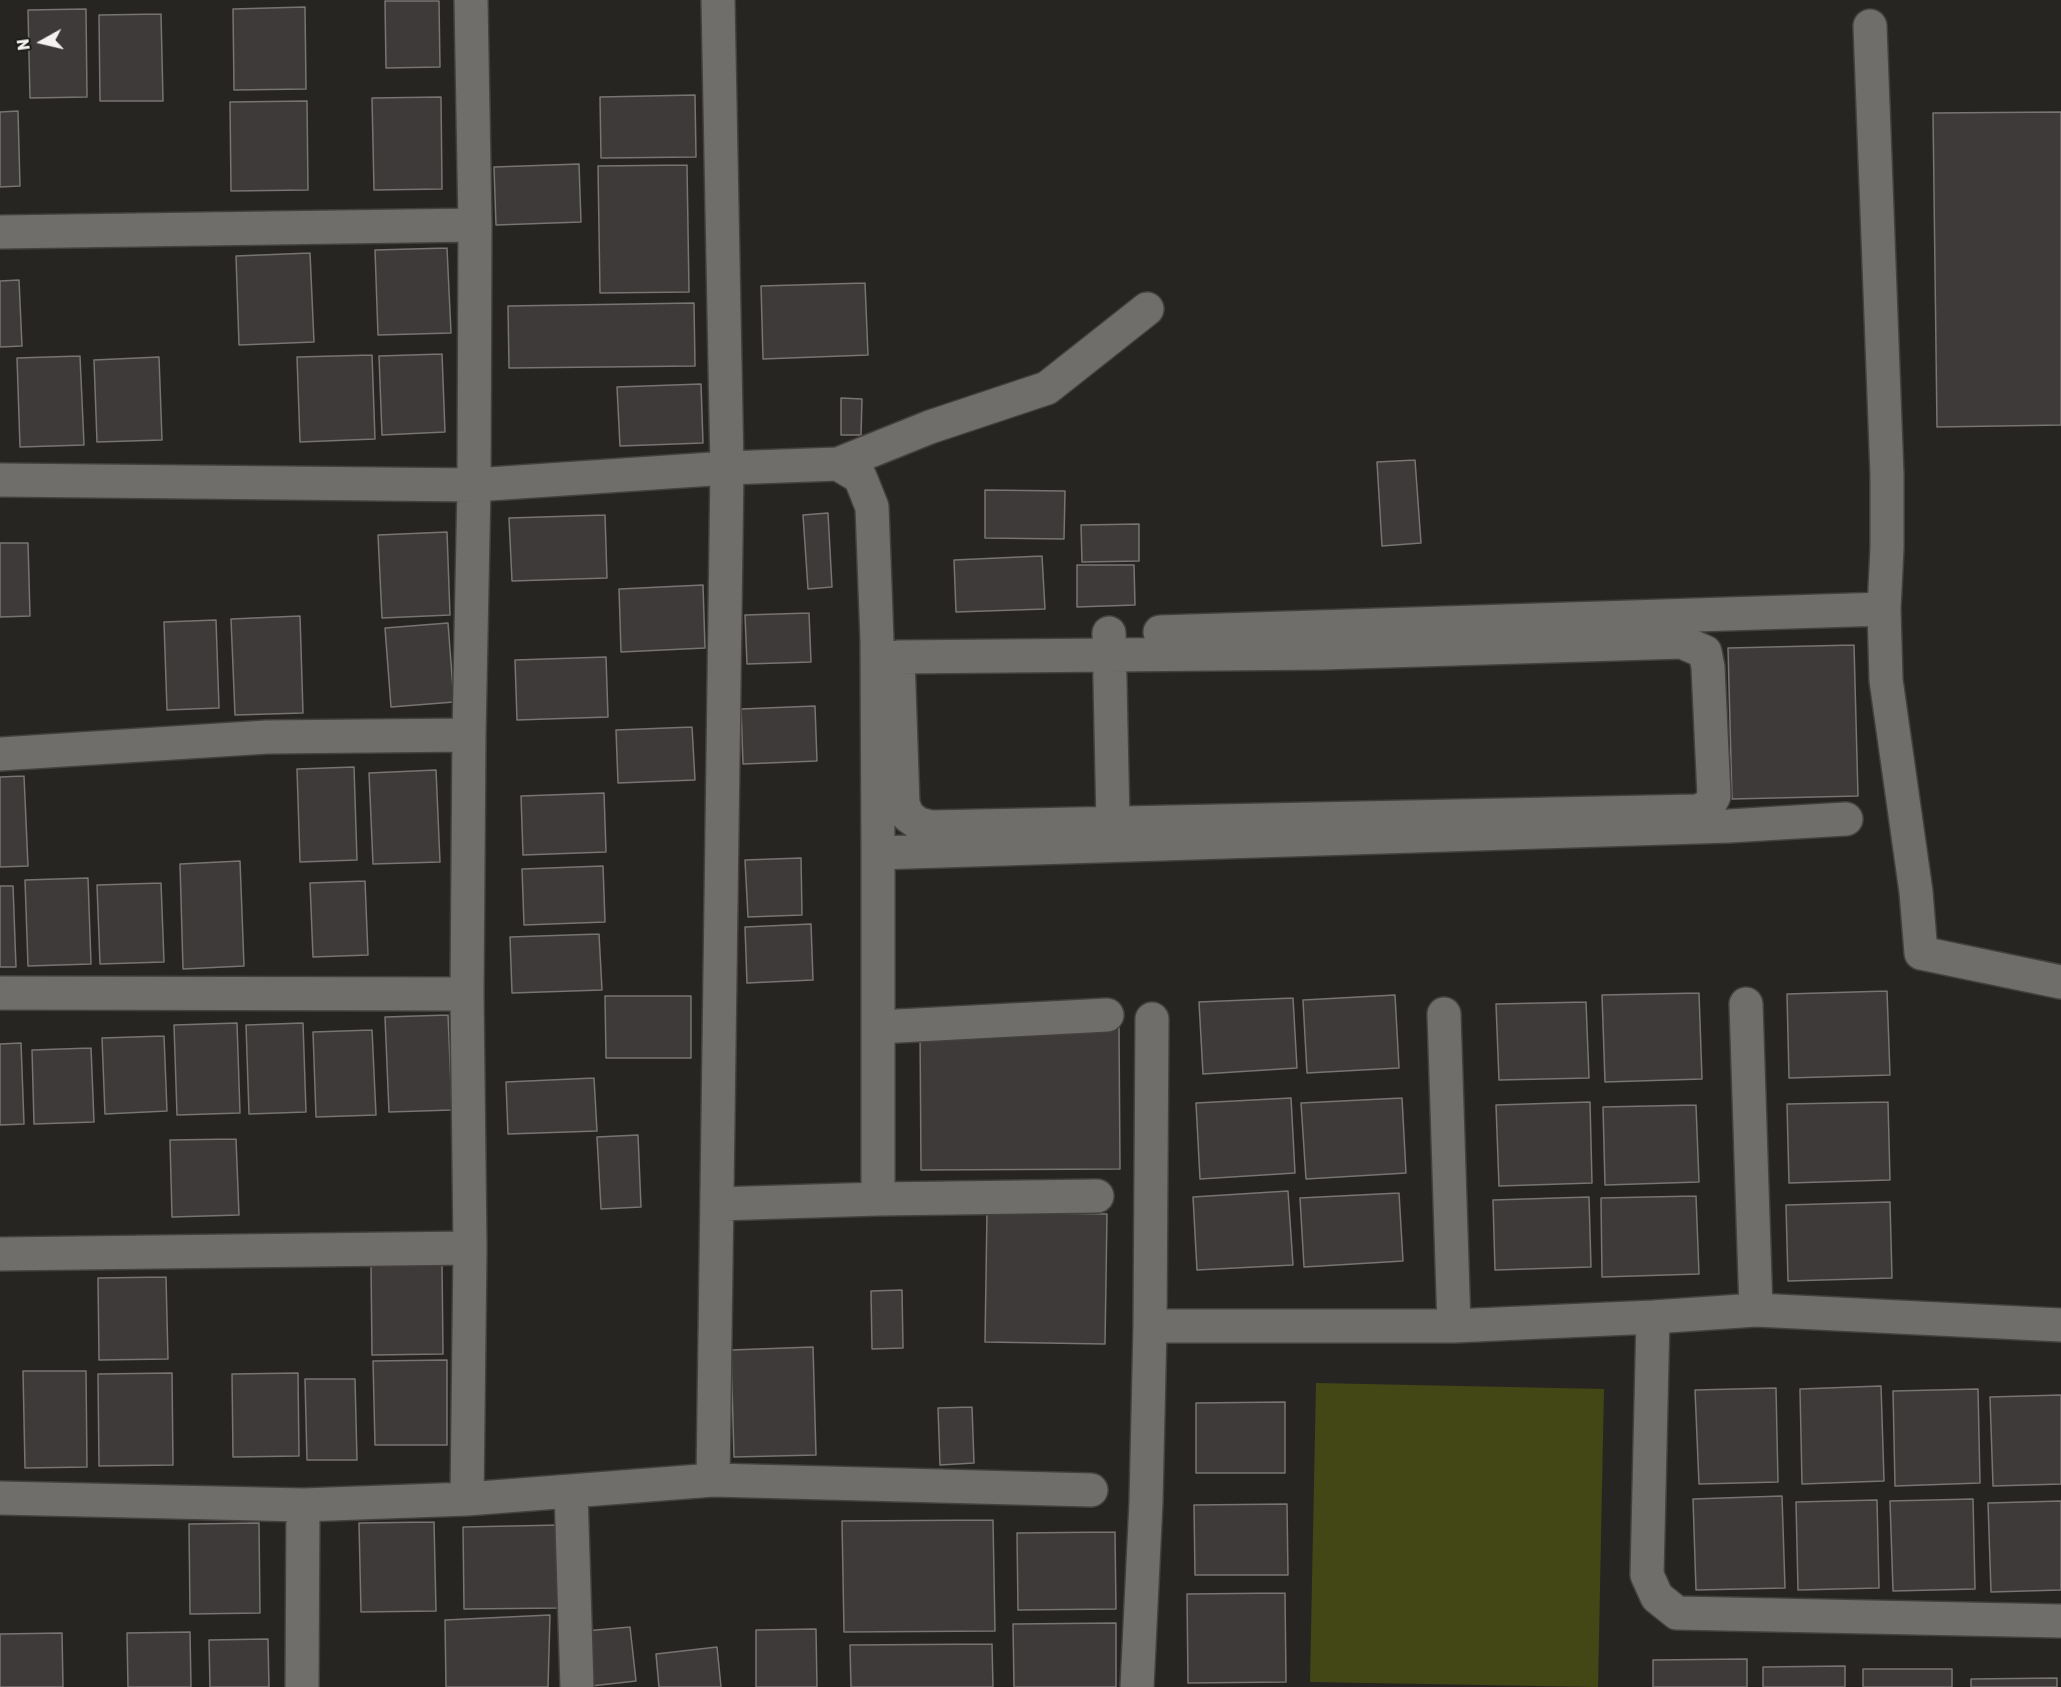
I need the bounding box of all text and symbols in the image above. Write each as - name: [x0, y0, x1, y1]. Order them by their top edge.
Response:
- north arrow: [12, 12, 72, 72]
- text: N: [13, 38, 34, 52]

